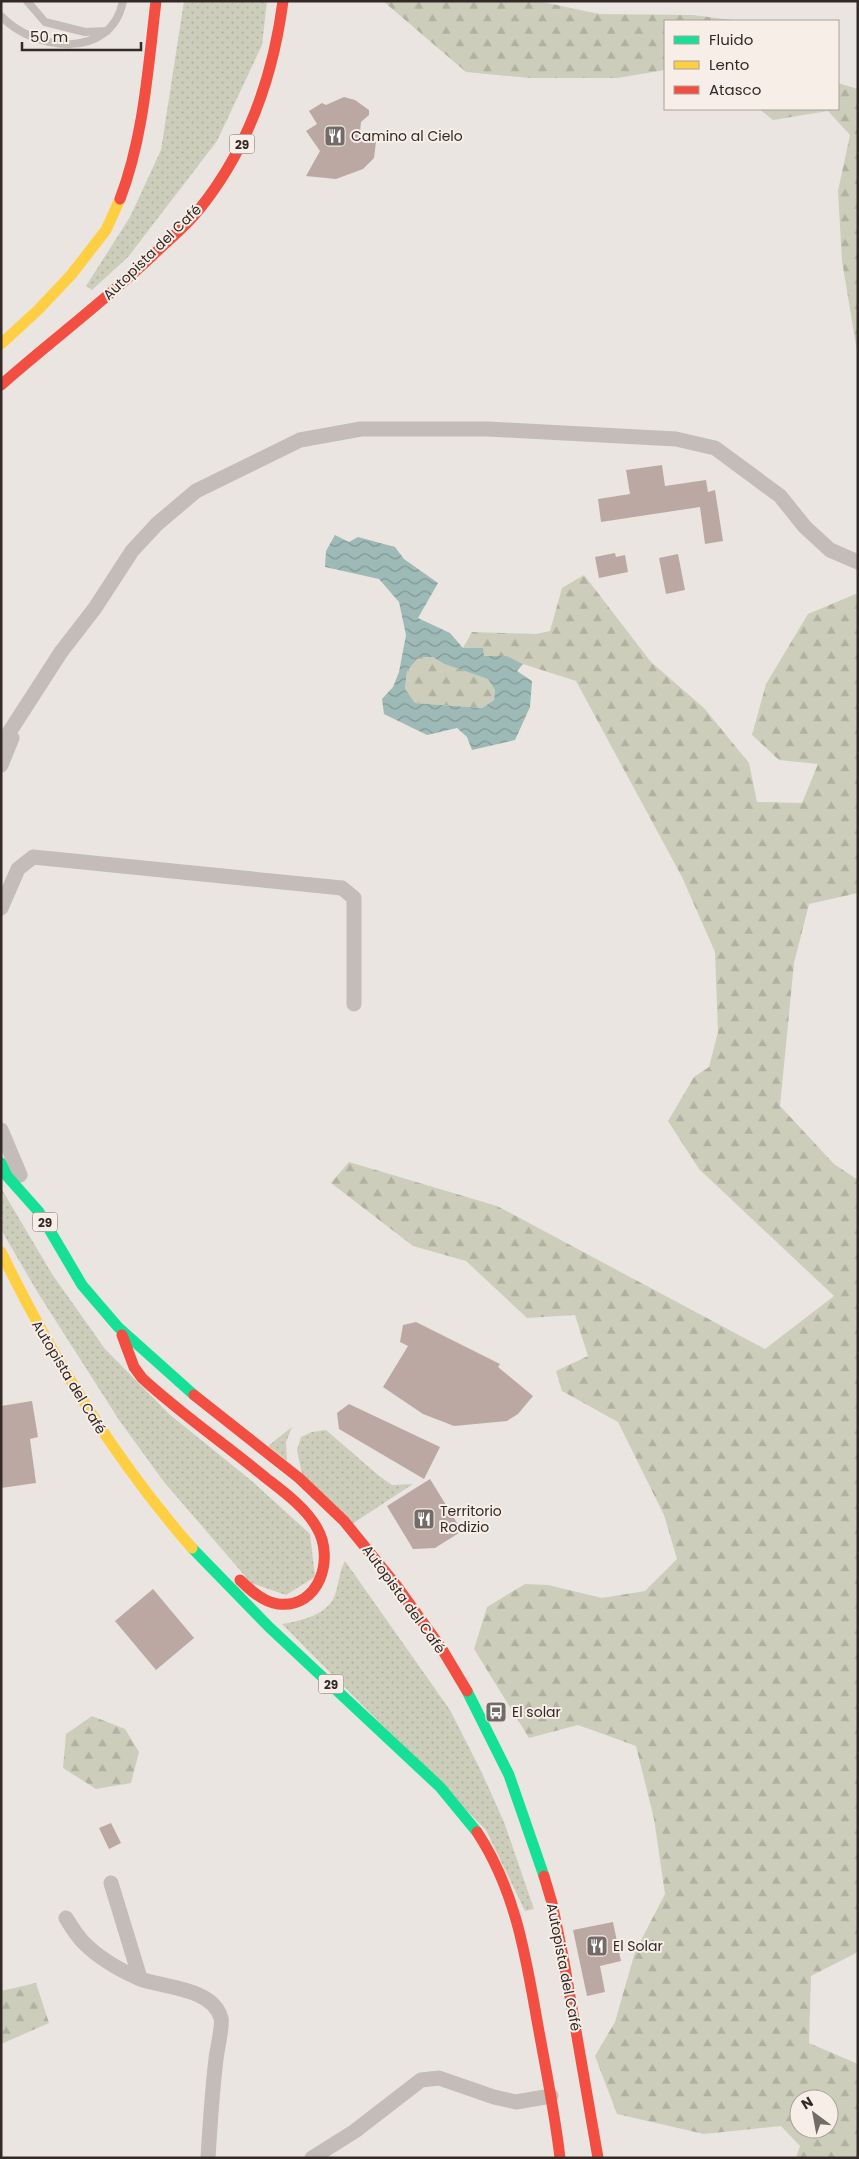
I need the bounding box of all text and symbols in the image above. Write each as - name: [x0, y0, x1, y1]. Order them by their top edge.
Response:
- scale bar: [22, 20, 141, 52]
- legend: [664, 20, 839, 110]
- text: 50 m: [30, 26, 68, 47]
- text: Fluido: [709, 29, 753, 50]
- text: Lento: [709, 54, 749, 75]
- text: Atasco: [709, 79, 761, 100]
- restaurant icon: Camino al Cielo: [323, 124, 347, 148]
- place label: Camino al Cielo: [351, 126, 463, 146]
- road number: 29: [230, 134, 254, 154]
- street label: Autopista del Café: [98, 199, 206, 304]
- road number: 29: [32, 1212, 58, 1232]
- street label: Autopista del Café: [27, 1316, 111, 1438]
- place label: Territorio Rodizio: [440, 1501, 502, 1537]
- restaurant icon: Territorio Rodizio: [412, 1507, 436, 1531]
- street label: Autopista del Café: [358, 1541, 450, 1658]
- road number: 29: [318, 1675, 344, 1694]
- bus stop icon: El solar: [484, 1700, 508, 1724]
- place label: El solar: [512, 1702, 561, 1722]
- street label: Autopista del Café: [542, 1901, 586, 2033]
- restaurant icon: El Solar: [585, 1934, 609, 1958]
- place label: El Solar: [613, 1936, 663, 1956]
- north arrow: [789, 2089, 839, 2139]
- text: N: [797, 2092, 817, 2114]

